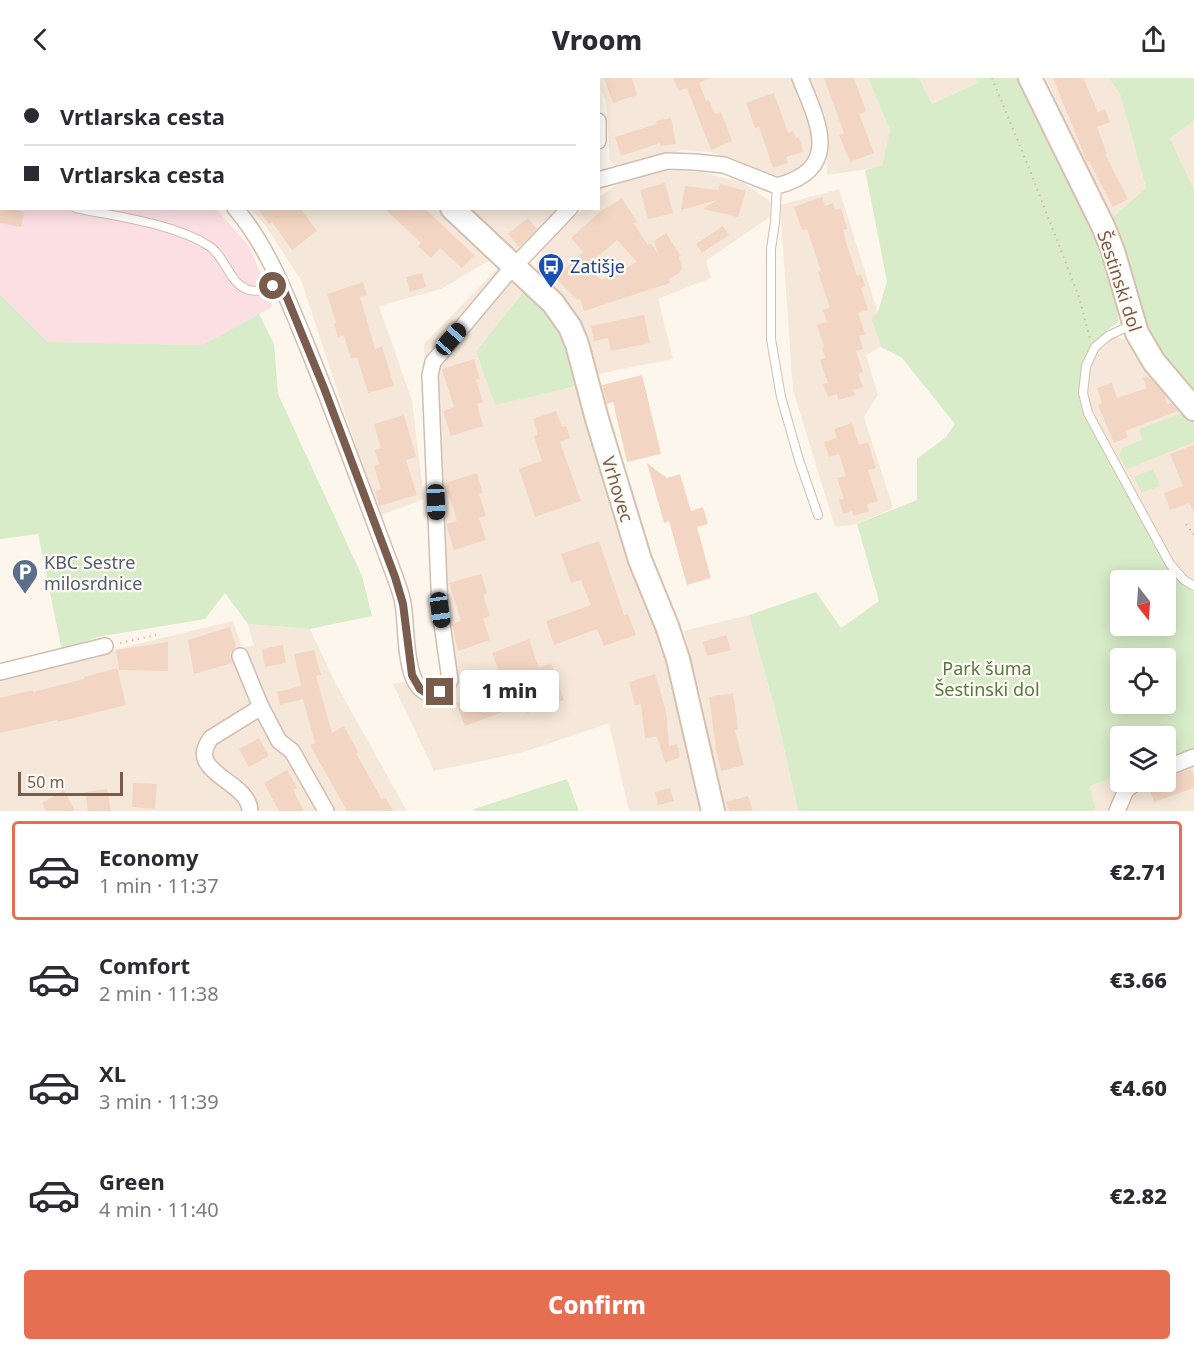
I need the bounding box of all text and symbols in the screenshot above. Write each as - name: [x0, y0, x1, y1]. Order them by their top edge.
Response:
- text: Vroom: [552, 21, 642, 58]
- icon: back: [24, 23, 57, 56]
- icon: share: [1137, 23, 1170, 56]
- text: Vrtlarska cesta: [60, 101, 225, 131]
- text: Vrtlarska cesta: [60, 159, 225, 189]
- street label: Šestinski dol: [1092, 227, 1148, 335]
- bus stop icon: Zatišje: [536, 251, 566, 289]
- place label: Zatišje: [570, 254, 625, 278]
- route start: [259, 272, 286, 299]
- car: [432, 320, 470, 358]
- street label: Vrhovec: [597, 453, 639, 525]
- car: [426, 484, 446, 520]
- place label: KBC Sestre milosrdnice: [44, 550, 142, 595]
- parking icon: KBC Sestre milosrdnice: [10, 557, 40, 595]
- north arrow: [1110, 570, 1176, 636]
- map controls: [1110, 570, 1176, 792]
- car: [429, 591, 451, 629]
- button: locate: [1110, 648, 1176, 714]
- park label: Park šuma Šestinski dol: [934, 656, 1040, 701]
- callout: 1 min: [461, 671, 560, 713]
- text: 1 min: [482, 677, 537, 704]
- route end: [426, 678, 453, 705]
- button: layers: [1110, 726, 1176, 792]
- scale bar: [18, 769, 123, 796]
- text: 50 m: [27, 771, 64, 793]
- text: Economy: [99, 842, 198, 872]
- icon: car: [27, 844, 81, 898]
- text: €2.71: [1110, 856, 1167, 886]
- text: 1 min · 11:37: [99, 872, 219, 899]
- text: Comfort: [99, 950, 190, 980]
- icon: car: [27, 952, 81, 1006]
- text: €3.66: [1110, 964, 1167, 994]
- text: 2 min · 11:38: [99, 980, 219, 1007]
- text: XL: [99, 1058, 126, 1088]
- icon: car: [27, 1060, 81, 1114]
- text: €4.60: [1110, 1072, 1167, 1102]
- text: 3 min · 11:39: [99, 1088, 219, 1115]
- text: Green: [99, 1166, 165, 1196]
- icon: car: [27, 1168, 81, 1222]
- text: €2.82: [1110, 1180, 1167, 1210]
- text: 4 min · 11:40: [99, 1196, 219, 1223]
- button: Confirm: [24, 1270, 1170, 1339]

